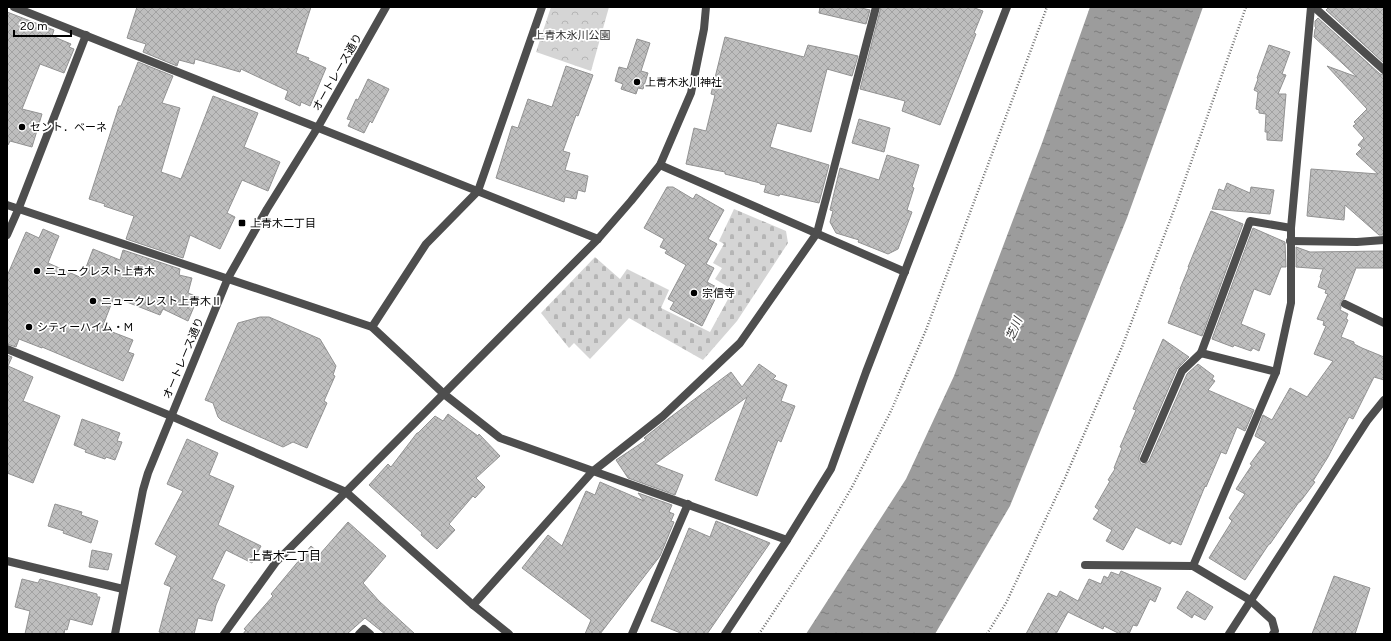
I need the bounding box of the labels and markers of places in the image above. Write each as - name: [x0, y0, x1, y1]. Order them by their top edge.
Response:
- place label: 上青木氷川神社: [645, 76, 722, 89]
- marker: 上青木氷川神社: [632, 77, 642, 87]
- place label: セント．ベーネ: [30, 121, 107, 134]
- marker: セント．ベーネ: [17, 122, 27, 132]
- place label: 上青木二丁目: [250, 217, 316, 230]
- marker: 上青木二丁目: [237, 218, 247, 228]
- place label: ニュークレスト上青木: [45, 265, 155, 278]
- marker: ニュークレスト上青木: [32, 266, 42, 276]
- place label: 宗信寺: [702, 287, 735, 300]
- marker: 宗信寺: [689, 288, 699, 298]
- place label: ニュークレスト上青木Ⅱ: [101, 295, 222, 308]
- marker: ニュークレスト上青木Ⅱ: [88, 296, 98, 306]
- place label: シティーハイム・M: [37, 321, 133, 334]
- marker: シティーハイム・M: [24, 322, 34, 332]

